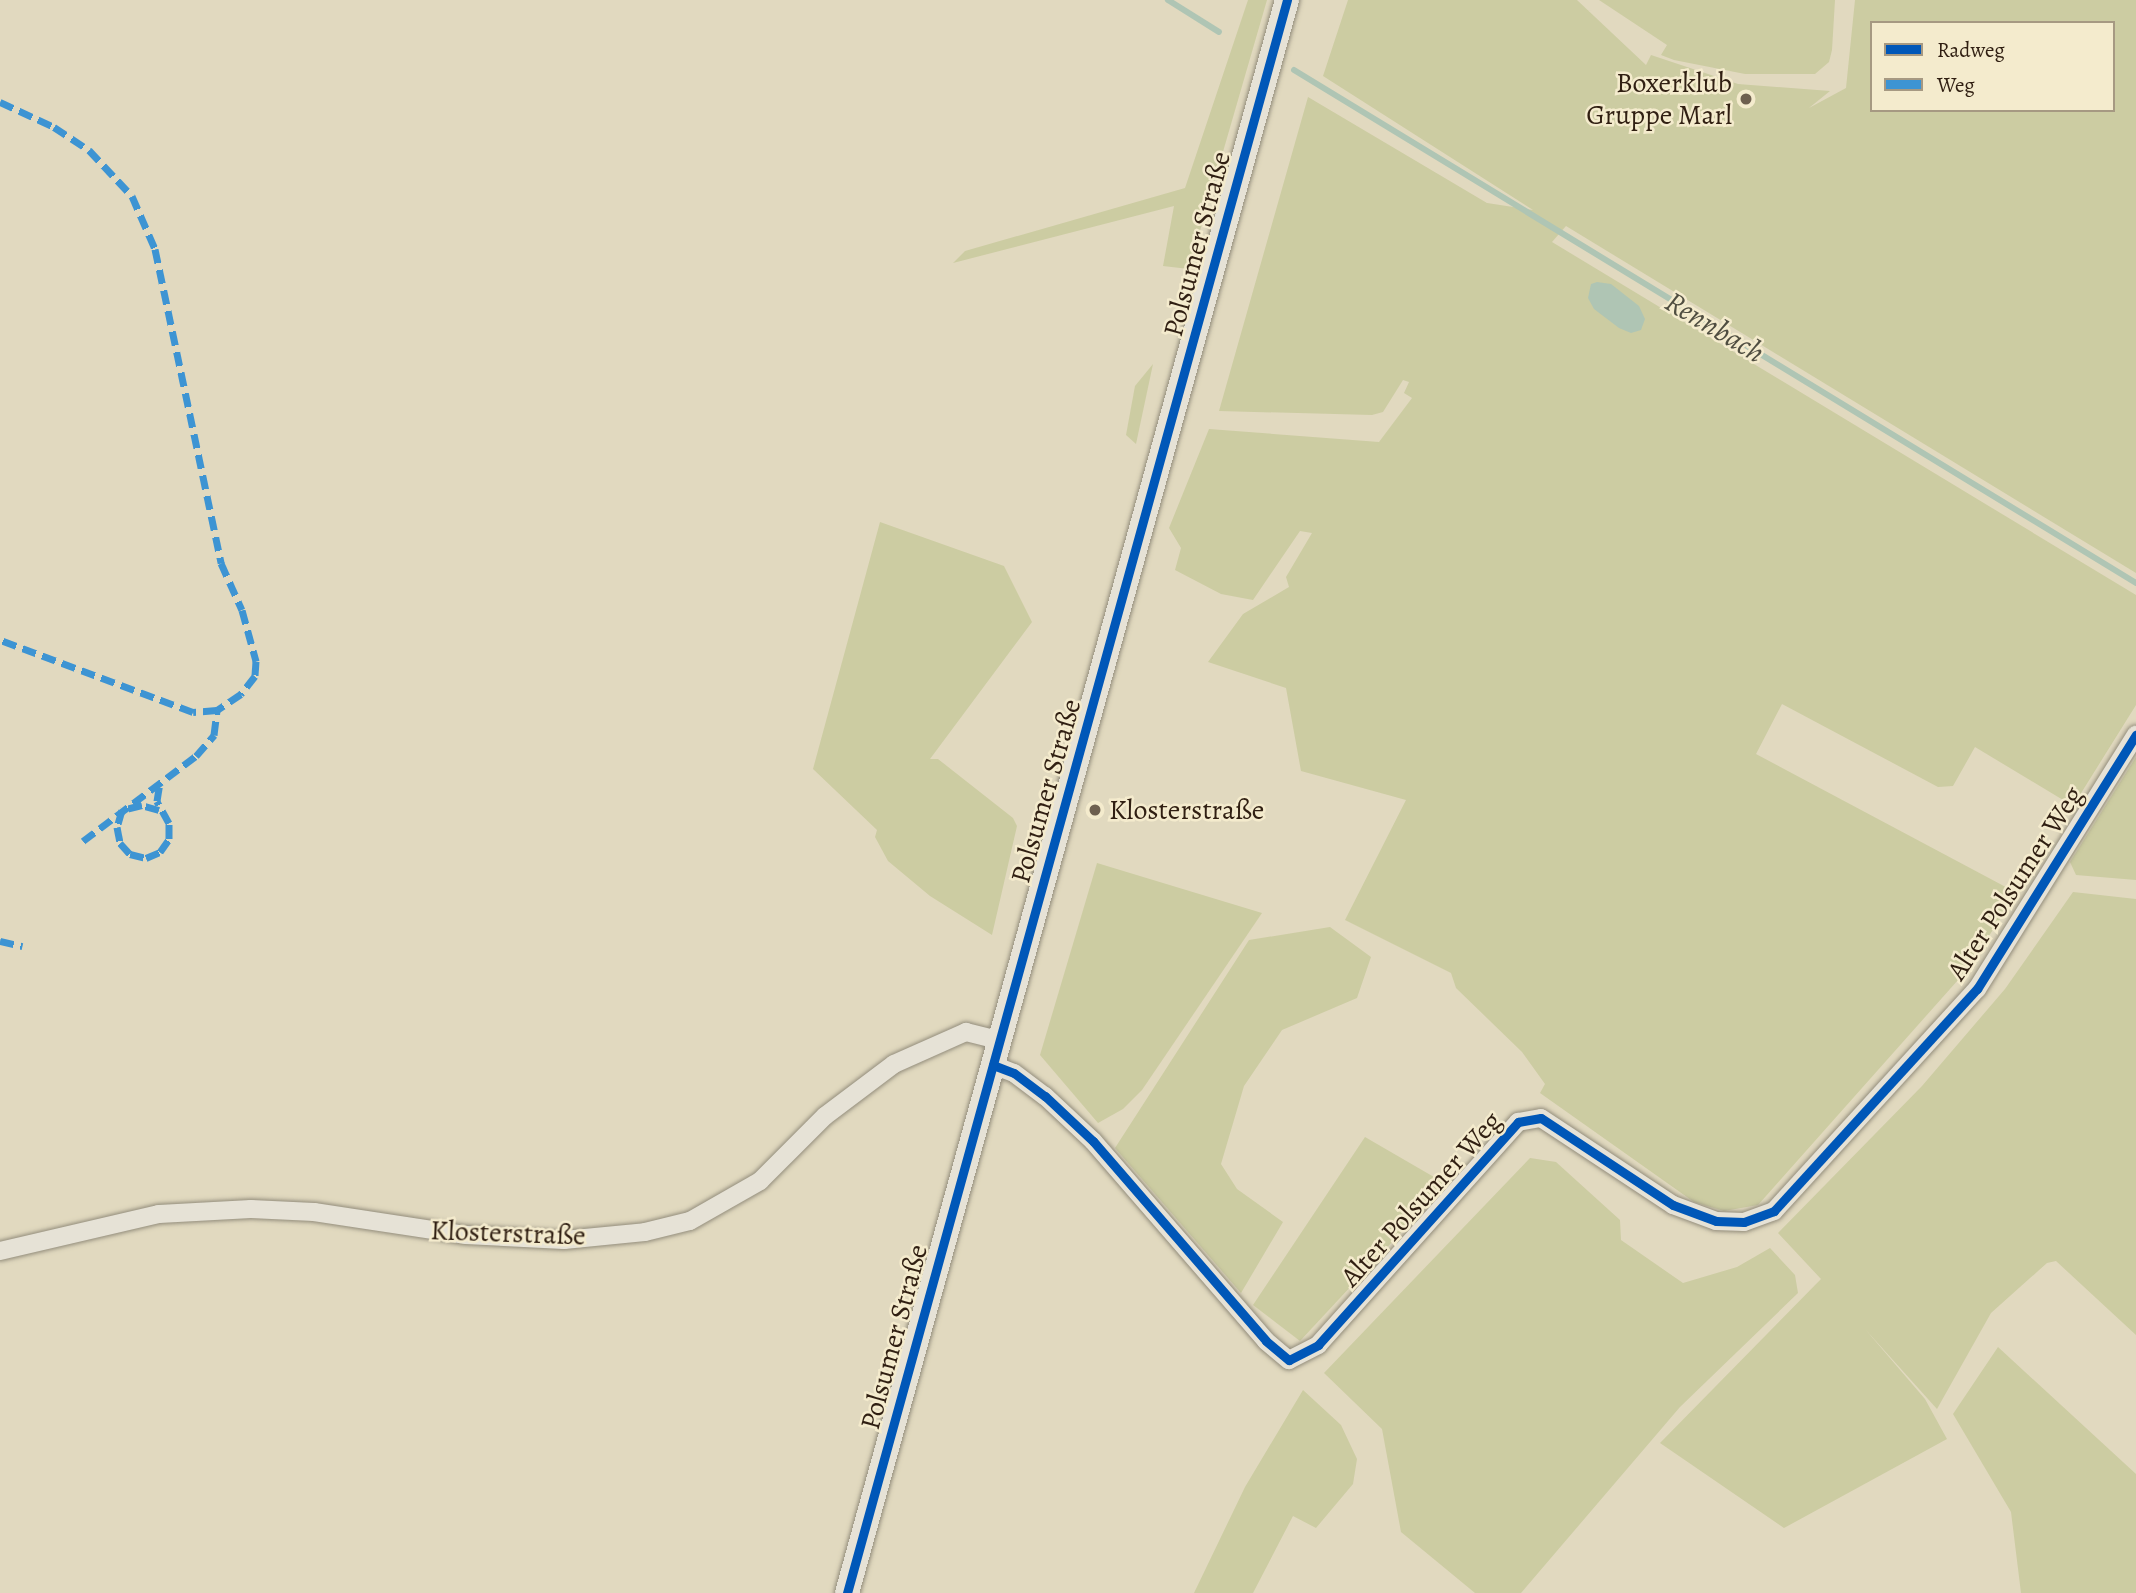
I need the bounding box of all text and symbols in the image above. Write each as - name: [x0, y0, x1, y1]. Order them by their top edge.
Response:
- legend: [1870, 21, 2115, 112]
- text: Radweg: [1937, 36, 2005, 64]
- place label: Boxerklub Gruppe Marl: [1586, 66, 1732, 132]
- text: Weg: [1937, 71, 1975, 99]
- marker: Boxerklub Gruppe Marl: [1738, 91, 1754, 107]
- street label: Polsumer Straße: [1156, 148, 1238, 340]
- water label: Rennbach: [1659, 283, 1771, 371]
- street label: Polsumer Straße: [1004, 695, 1088, 887]
- street label: Alter Polsumer Weg: [1940, 780, 2090, 986]
- place label: Klosterstraße: [1109, 793, 1264, 827]
- marker: Klosterstraße: [1087, 802, 1103, 818]
- street label: Alter Polsumer Weg: [1333, 1104, 1509, 1294]
- street label: Klosterstraße: [430, 1214, 586, 1252]
- street label: Polsumer Straße: [853, 1241, 935, 1433]

